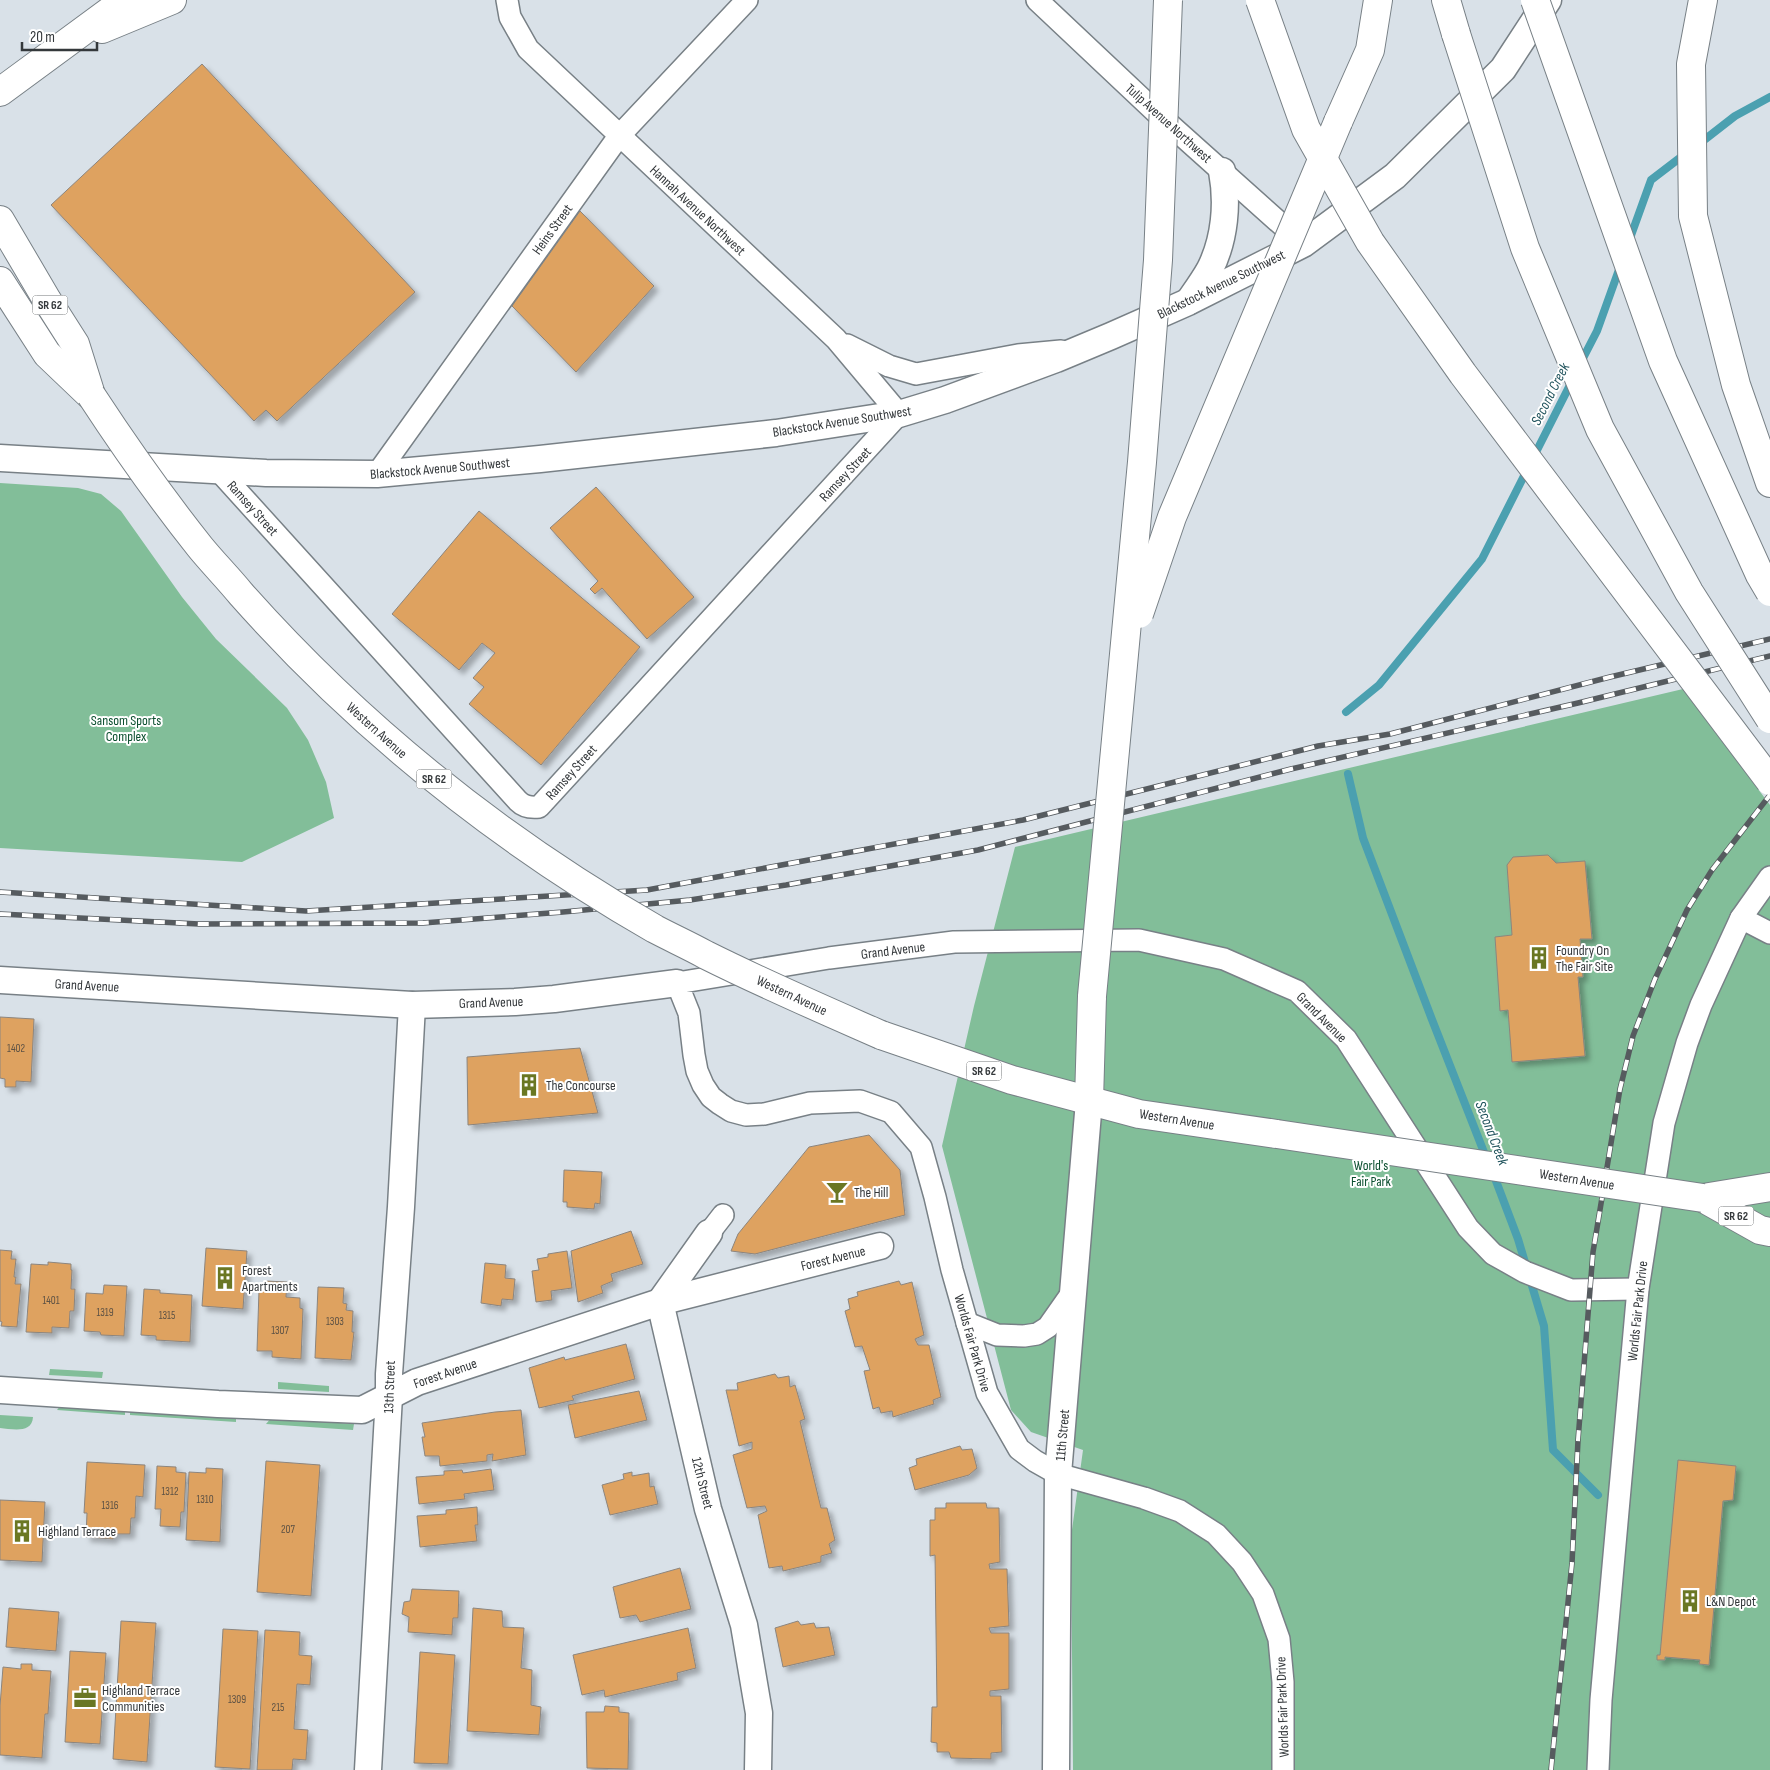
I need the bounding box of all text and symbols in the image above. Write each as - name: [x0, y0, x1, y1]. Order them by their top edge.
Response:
- scale bar: [22, 20, 98, 52]
- text: 20 m: [30, 28, 55, 47]
- street label: Tulip Avenue Northwest: [1122, 80, 1215, 167]
- street label: Hannah Avenue Northwest: [646, 162, 749, 259]
- street label: Heins Street: [528, 201, 576, 258]
- street label: Blackstock Avenue Southwest: [1154, 246, 1288, 323]
- road number: SR 62: [32, 296, 68, 314]
- water label: Second Creek: [1527, 360, 1574, 429]
- street label: Blackstock Avenue Southwest: [771, 402, 913, 441]
- street label: Ramsey Street: [816, 444, 875, 505]
- street label: Blackstock Avenue Southwest: [369, 454, 511, 483]
- street label: Ramsey Street: [223, 477, 282, 539]
- street label: Western Avenue: [343, 699, 411, 762]
- park label: Sansom Sports Complex: [91, 712, 161, 745]
- street label: Ramsey Street: [542, 741, 601, 803]
- road number: SR 62: [416, 770, 452, 789]
- street label: Grand Avenue: [860, 938, 926, 963]
- place label: Foundry On The Fair Site: [1556, 942, 1613, 975]
- building icon: Foundry On The Fair Site: [1526, 945, 1552, 971]
- street label: Western Avenue: [754, 972, 830, 1019]
- street label: Grand Avenue: [54, 975, 120, 996]
- street label: Grand Avenue: [1293, 989, 1350, 1046]
- street label: Grand Avenue: [458, 993, 524, 1012]
- house number: 1402: [7, 1042, 25, 1055]
- road number: SR 62: [966, 1062, 1002, 1080]
- building icon: The Concourse: [516, 1072, 542, 1098]
- place label: The Concourse: [546, 1077, 616, 1094]
- water label: Second Creek: [1471, 1098, 1513, 1168]
- street label: Western Avenue: [1138, 1105, 1216, 1134]
- park label: World's Fair Park: [1351, 1157, 1392, 1190]
- street label: Western Avenue: [1538, 1165, 1616, 1194]
- bar icon: The Hill: [824, 1179, 850, 1205]
- place label: The Hill: [854, 1184, 888, 1201]
- road number: SR 62: [1718, 1206, 1754, 1226]
- street label: Forest Avenue: [799, 1242, 867, 1275]
- street label: Worlds Fair Park Drive: [1624, 1260, 1651, 1362]
- place label: Forest Apartments: [241, 1262, 298, 1295]
- building icon: Forest Apartments: [212, 1265, 238, 1291]
- street label: Worlds Fair Park Drive: [950, 1292, 995, 1394]
- house number: 1401: [42, 1294, 60, 1307]
- house number: 1319: [96, 1306, 114, 1319]
- house number: 1315: [159, 1309, 175, 1322]
- house number: 1303: [326, 1315, 344, 1328]
- house number: 1307: [271, 1324, 289, 1337]
- street label: Forest Avenue: [411, 1355, 479, 1392]
- street label: 13th Street: [380, 1360, 399, 1414]
- street label: 11th Street: [1052, 1409, 1073, 1462]
- street label: 12th Street: [688, 1455, 717, 1511]
- house number: 1312: [162, 1485, 179, 1498]
- house number: 1310: [196, 1493, 214, 1506]
- house number: 1316: [101, 1499, 119, 1512]
- building icon: Highland Terrace: [9, 1518, 35, 1544]
- place label: Highland Terrace: [38, 1523, 116, 1540]
- house number: 207: [281, 1523, 296, 1536]
- building icon: L&N Depot: [1677, 1588, 1703, 1614]
- place label: L&N Depot: [1706, 1593, 1756, 1610]
- street label: Worlds Fair Park Drive: [1272, 1656, 1293, 1758]
- place label: Highland Terrace Communities: [102, 1682, 180, 1715]
- office icon: Highland Terrace Communities: [72, 1685, 98, 1711]
- house number: 1309: [228, 1693, 246, 1706]
- house number: 215: [272, 1701, 284, 1714]

